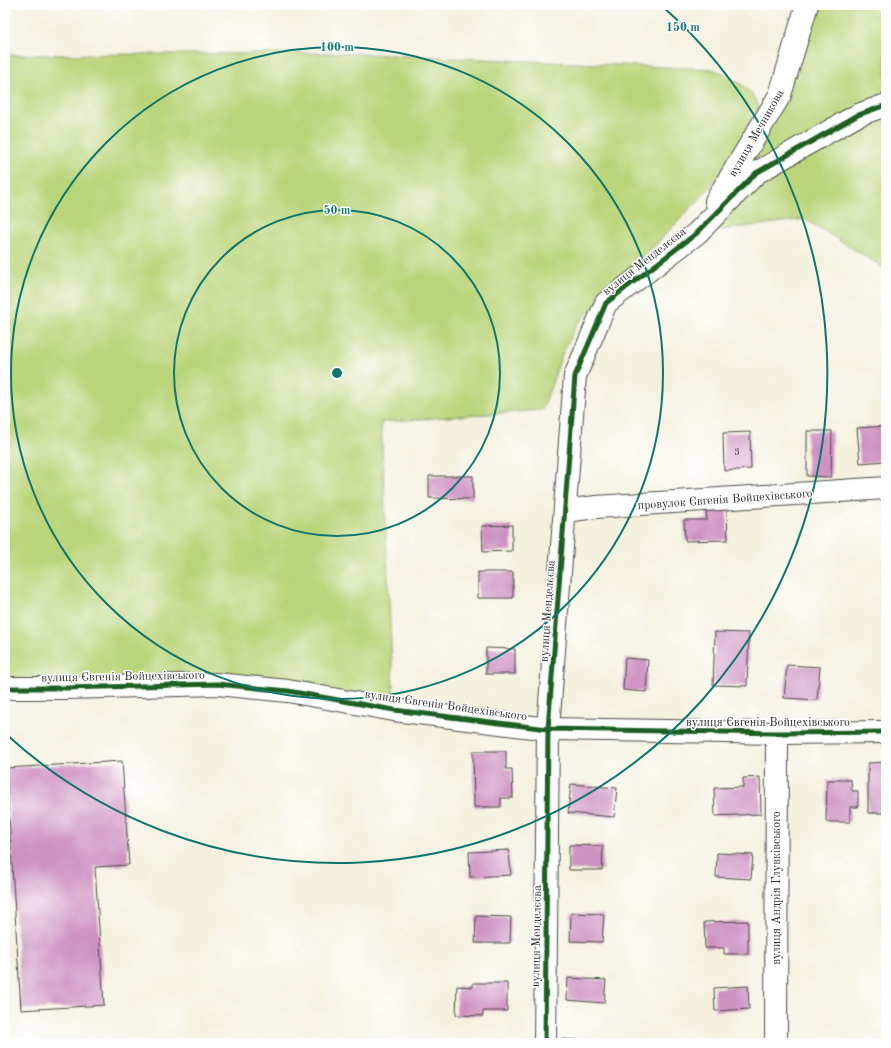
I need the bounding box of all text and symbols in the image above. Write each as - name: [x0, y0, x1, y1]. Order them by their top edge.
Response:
- text: 150 m: [666, 21, 700, 34]
- text: 100 m: [320, 42, 354, 54]
- street label: вулиця Мечникова: [727, 88, 787, 179]
- text: 50 m: [324, 204, 351, 217]
- street label: вулиця Менделєєва: [601, 226, 689, 298]
- centre of rings: [330, 366, 344, 380]
- house number: 3: [734, 447, 740, 457]
- street label: провулок Євгенія Войцехівського: [637, 487, 813, 512]
- street label: вулиця Менделєєва: [538, 560, 558, 662]
- street label: вулиця Євгенія Войцехівського: [41, 669, 205, 684]
- street label: вулиця Євгенія Войцехівського: [364, 688, 528, 723]
- street label: вулиця Євгенія Войцехівського: [686, 716, 850, 729]
- street label: вулиця Андрія Глувківського: [770, 811, 783, 965]
- street label: вулиця Менделєєва: [530, 885, 544, 987]

